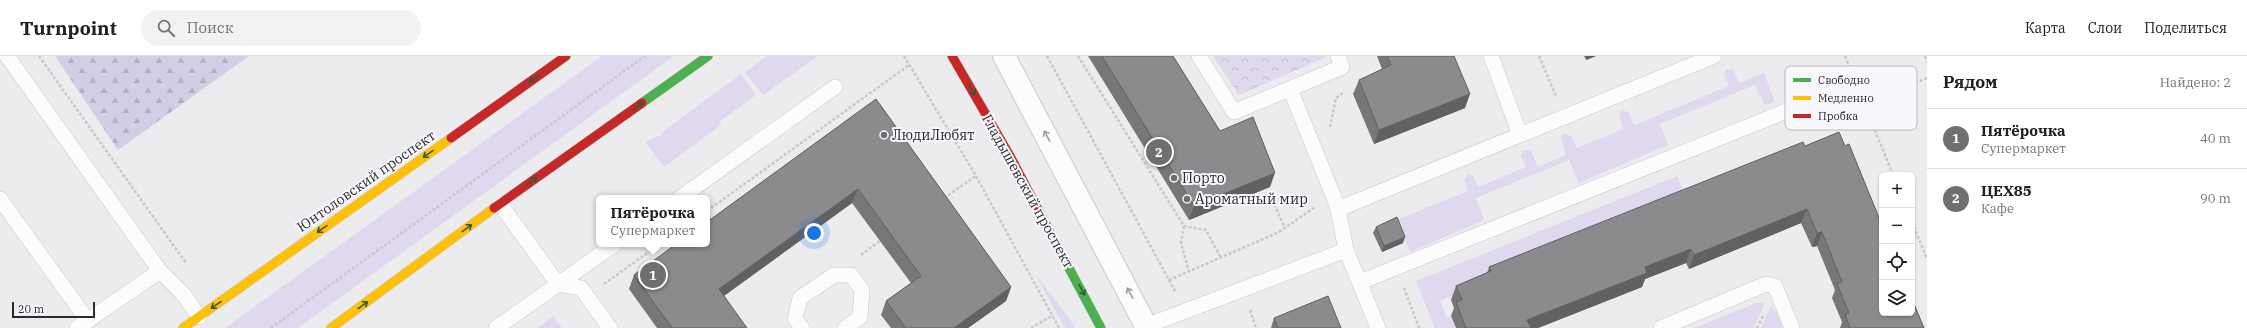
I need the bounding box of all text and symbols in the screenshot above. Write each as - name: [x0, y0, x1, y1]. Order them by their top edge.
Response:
- search box: [141, 10, 421, 46]
- text: Turnpoint: [20, 16, 117, 40]
- icon: search: [155, 17, 177, 39]
- text: Поиск: [187, 18, 233, 37]
- text: Карта: [2025, 19, 2066, 37]
- text: Слои: [2088, 19, 2122, 37]
- text: Поделиться: [2144, 19, 2227, 37]
- legend: [1785, 66, 1917, 130]
- text: Рядом: [1943, 71, 1998, 93]
- text: Свободно: [1818, 73, 1870, 87]
- text: Найдено: 2: [2160, 74, 2231, 91]
- one-way arrow: [529, 75, 540, 83]
- one-way arrow: [969, 84, 977, 96]
- text: Медленно: [1818, 91, 1874, 105]
- one-way arrow: [632, 102, 643, 110]
- text: Пробка: [1818, 109, 1858, 123]
- street label: Гладышевский проспект: [978, 111, 1078, 271]
- text: Пятёрочка: [1981, 121, 2066, 140]
- street label: Юнтоловский проспект: [293, 126, 439, 236]
- place label: ЛюдиЛюбят: [892, 126, 975, 144]
- marker: ЛюдиЛюбят: [879, 130, 889, 140]
- text: 1: [1952, 130, 1960, 147]
- text: 40 m: [2200, 130, 2231, 147]
- one-way arrow: [1043, 131, 1050, 143]
- pin: 2: [1146, 137, 1172, 167]
- text: Супермаркет: [1981, 140, 2066, 157]
- one-way arrow: [423, 150, 434, 158]
- place label: Порто: [1182, 169, 1225, 187]
- map controls: [1879, 172, 1915, 316]
- button: +: [1879, 172, 1915, 208]
- marker: Порто: [1169, 173, 1179, 183]
- one-way arrow: [526, 177, 537, 185]
- text: ЦЕХ85: [1981, 181, 2032, 200]
- place label: Ароматный мир: [1195, 190, 1308, 208]
- text: 2: [1952, 190, 1960, 207]
- text: 90 m: [2200, 190, 2231, 207]
- marker: Ароматный мир: [1182, 194, 1192, 204]
- popup: [596, 195, 710, 247]
- text: Кафе: [1981, 200, 2014, 217]
- text: Пятёрочка: [611, 203, 695, 222]
- button: −: [1879, 208, 1915, 244]
- text: Супермаркет: [611, 222, 695, 239]
- your location: [804, 223, 824, 243]
- one-way arrow: [462, 224, 473, 232]
- one-way arrow: [317, 225, 328, 233]
- button: locate: [1879, 244, 1915, 280]
- pin: 1: [640, 260, 666, 290]
- button: layers: [1879, 280, 1915, 316]
- one-way arrow: [1078, 283, 1086, 295]
- one-way arrow: [1125, 288, 1133, 300]
- scale bar: [12, 300, 95, 319]
- one-way arrow: [211, 300, 222, 309]
- one-way arrow: [357, 301, 368, 309]
- text: 20 m: [18, 302, 44, 316]

